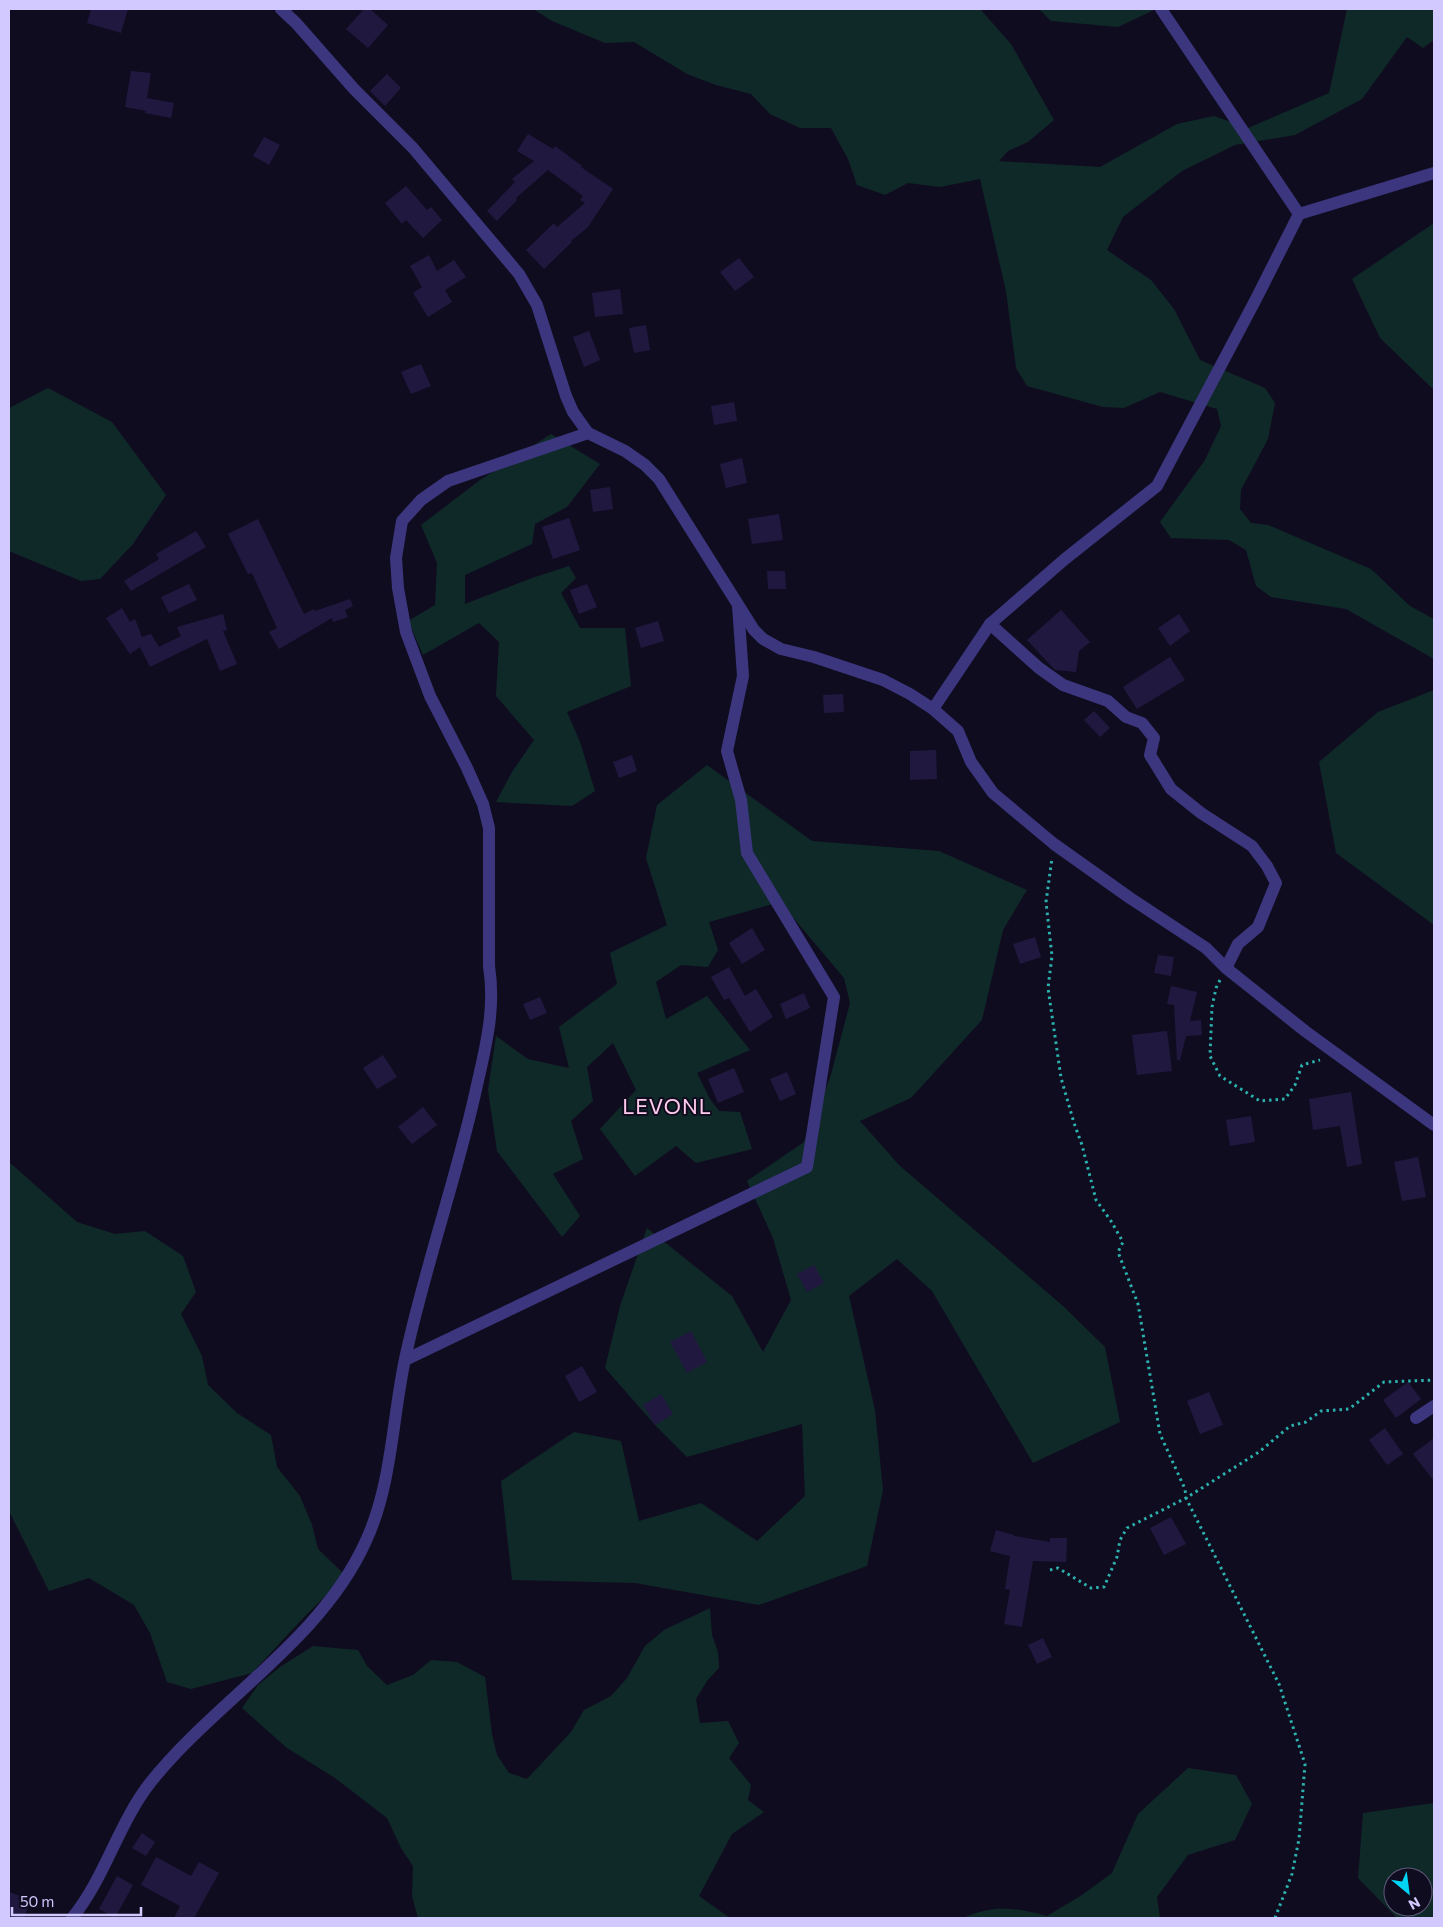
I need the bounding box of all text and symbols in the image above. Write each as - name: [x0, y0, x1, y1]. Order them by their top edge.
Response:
- district label: LEVONL: [622, 1093, 712, 1118]
- north arrow: [1383, 1867, 1433, 1917]
- scale bar: [12, 1884, 141, 1916]
- text: 50 m: [20, 1892, 54, 1910]
- text: N: [1406, 1894, 1423, 1914]

